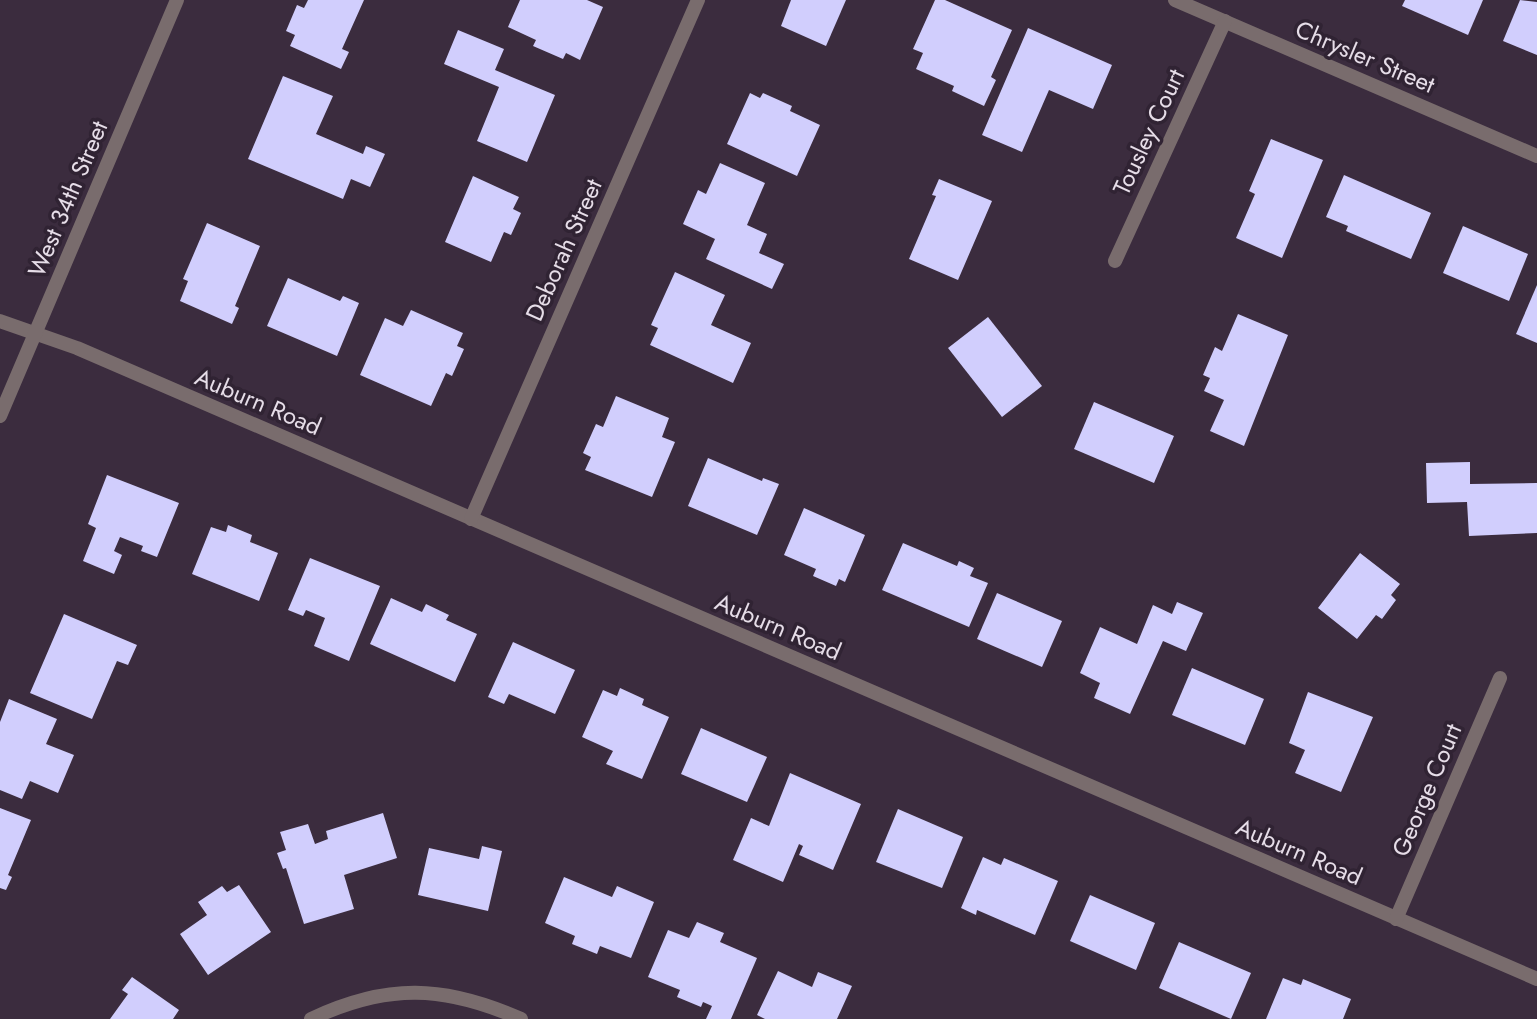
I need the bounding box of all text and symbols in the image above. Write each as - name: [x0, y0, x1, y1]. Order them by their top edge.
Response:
- street label: Chrysler Street: [1290, 11, 1441, 102]
- street label: Tousley Court: [1104, 63, 1193, 201]
- street label: West 34th Street: [19, 115, 116, 282]
- street label: Deborah Street: [517, 173, 611, 326]
- street label: Auburn Road: [190, 359, 327, 444]
- street label: Auburn Road: [710, 584, 847, 669]
- street label: George Court: [1383, 718, 1470, 862]
- street label: Auburn Road: [1231, 809, 1368, 894]

